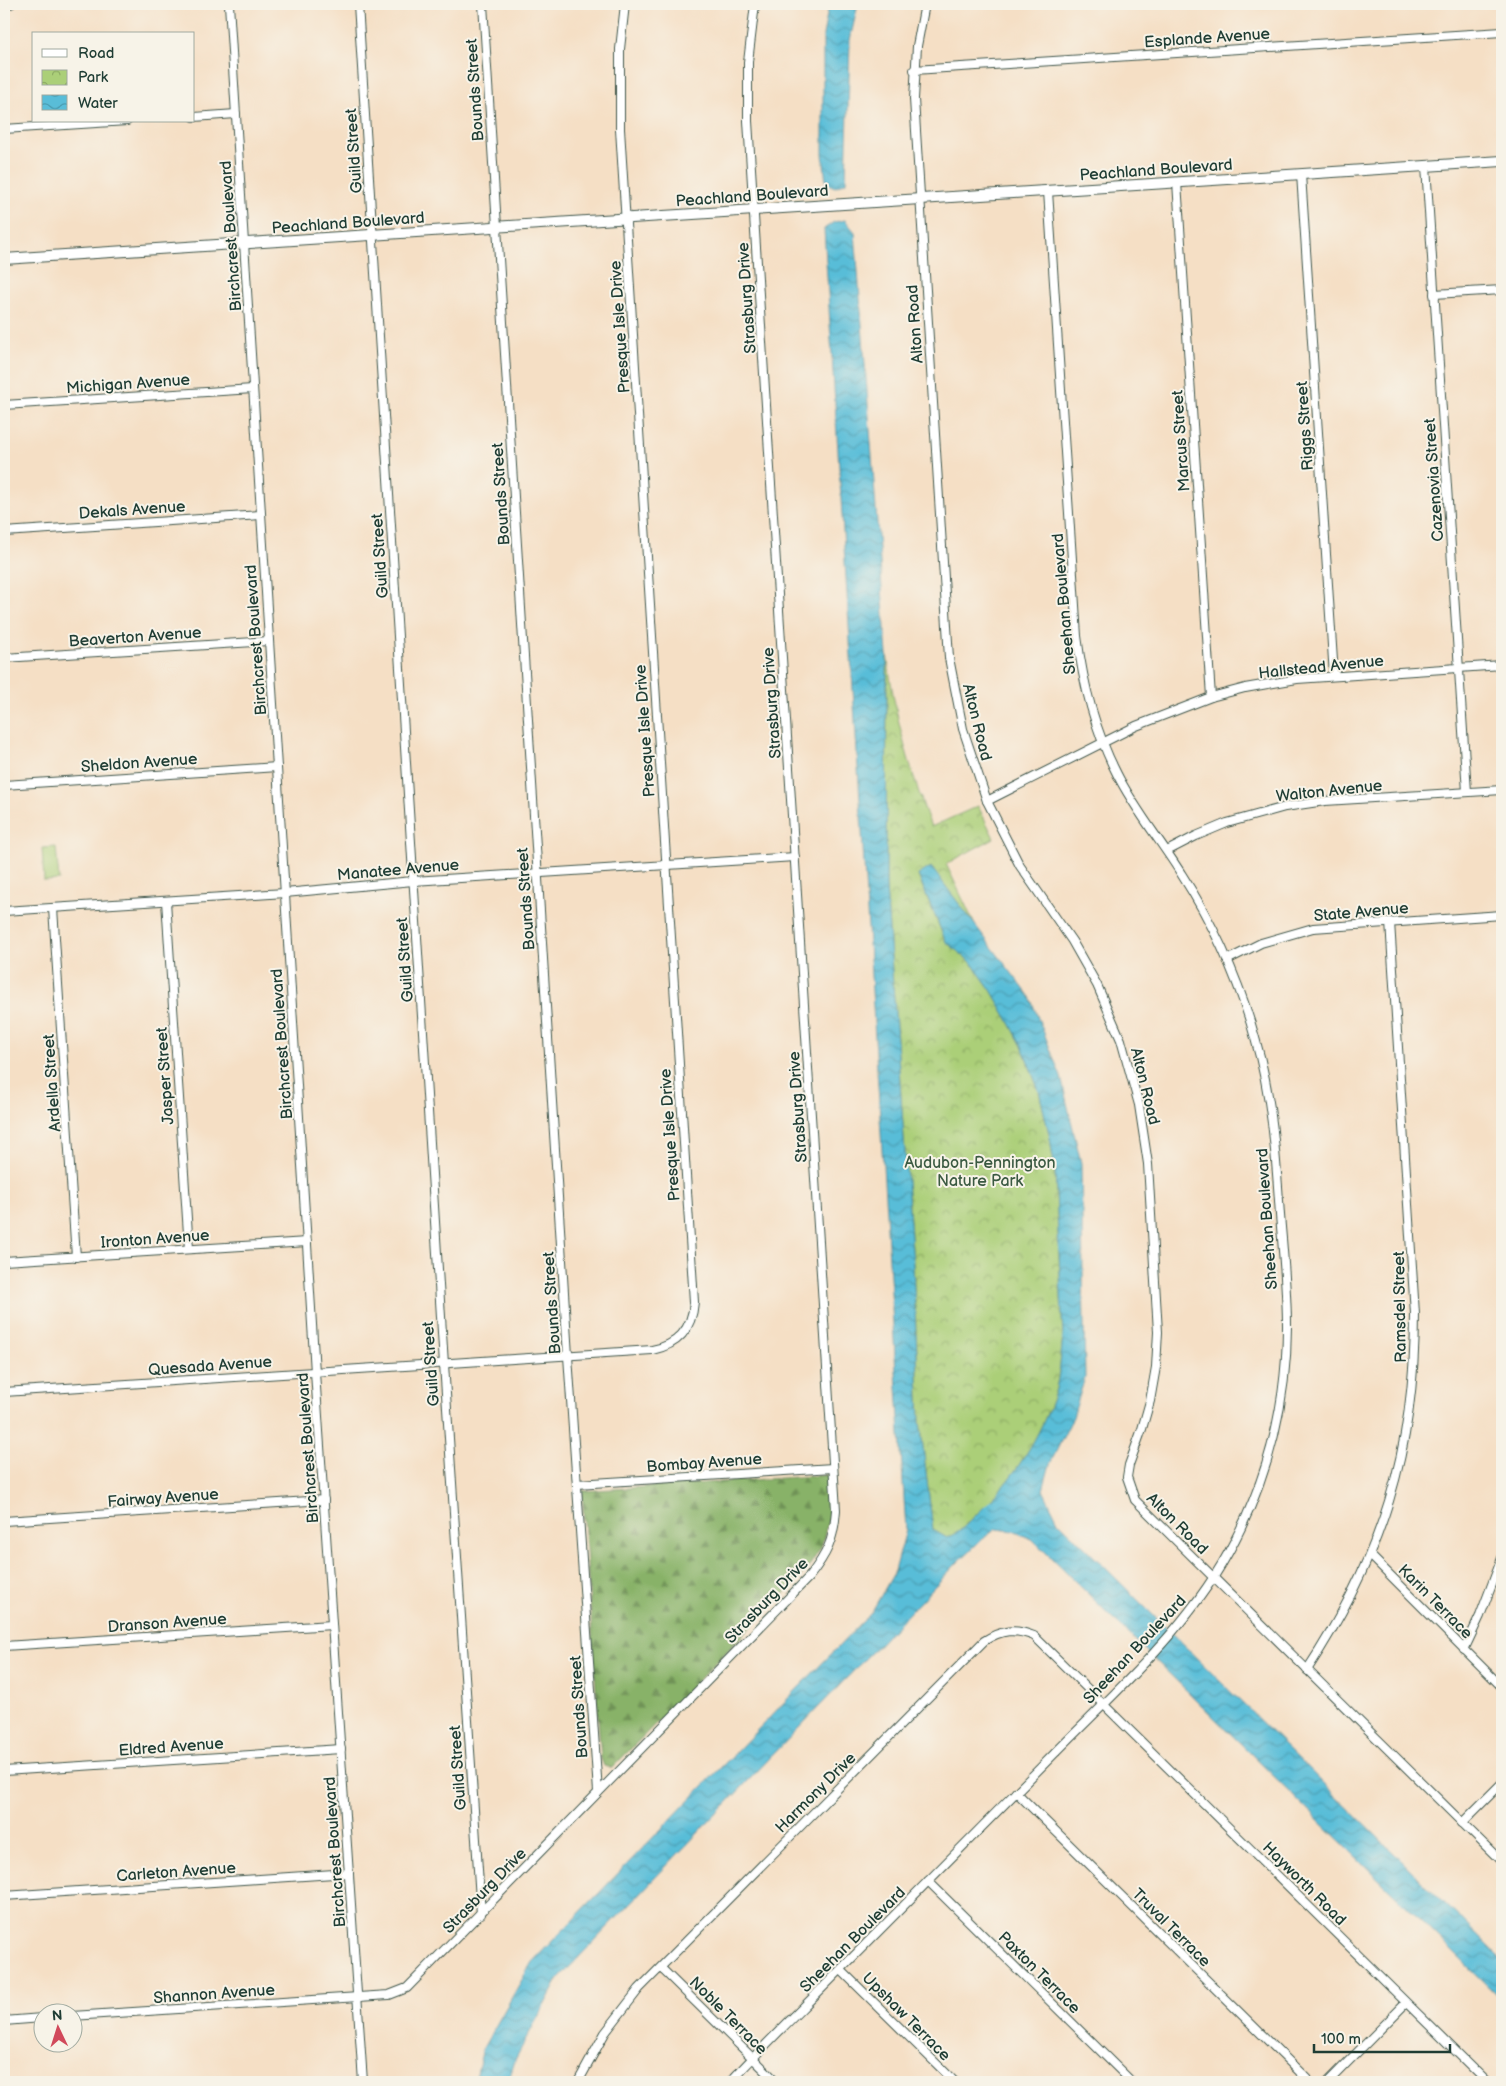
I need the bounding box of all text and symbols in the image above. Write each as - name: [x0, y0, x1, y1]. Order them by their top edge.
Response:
- street label: Esplande Avenue: [1144, 25, 1271, 52]
- legend: [32, 32, 195, 122]
- street label: Bounds Street: [462, 38, 489, 142]
- text: Road: [78, 44, 114, 63]
- text: Park: [78, 68, 109, 87]
- text: Water: [78, 94, 118, 113]
- street label: Guild Street: [342, 108, 367, 194]
- street label: Peachland Boulevard: [1079, 156, 1233, 185]
- street label: Birchcrest Boulevard: [217, 160, 246, 312]
- street label: Peachland Boulevard: [675, 182, 829, 211]
- street label: Peachland Boulevard: [271, 209, 425, 238]
- street label: Strasburg Drive: [734, 241, 761, 354]
- street label: Presque Isle Drive: [606, 260, 635, 394]
- street label: Alton Road: [903, 284, 928, 364]
- street label: Michigan Avenue: [66, 371, 191, 398]
- street label: Riggs Street: [1293, 381, 1318, 471]
- street label: Marcus Street: [1168, 389, 1195, 492]
- street label: Cazenovia Street: [1421, 417, 1448, 542]
- street label: Bounds Street: [488, 442, 515, 546]
- street label: Dekals Avenue: [78, 497, 187, 524]
- street label: Guild Street: [368, 513, 393, 599]
- street label: Sheehan Boulevard: [1049, 533, 1080, 675]
- street label: Birchcrest Boulevard: [242, 564, 271, 716]
- street label: Beaverton Avenue: [68, 623, 203, 652]
- street label: Strasburg Drive: [759, 646, 786, 759]
- street label: Hallstead Avenue: [1258, 651, 1385, 684]
- street label: Presque Isle Drive: [631, 664, 660, 798]
- street label: Alton Road: [958, 682, 995, 763]
- street label: Sheldon Avenue: [80, 750, 199, 777]
- street label: Walton Avenue: [1275, 776, 1384, 807]
- street label: Bounds Street: [513, 847, 540, 951]
- street label: Manatee Avenue: [336, 856, 460, 885]
- street label: State Avenue: [1313, 899, 1410, 926]
- street label: Guild Street: [393, 917, 418, 1003]
- street label: Birchcrest Boulevard: [268, 968, 297, 1120]
- street label: Jasper Street: [153, 1027, 178, 1125]
- street label: Ardella Street: [40, 1033, 65, 1132]
- street label: Alton Road: [1126, 1046, 1163, 1127]
- street label: Strasburg Drive: [785, 1050, 812, 1163]
- street label: Presque Isle Drive: [656, 1068, 685, 1202]
- street label: Sheehan Boulevard: [1253, 1148, 1282, 1290]
- park label: Audubon-Pennington Nature Park: [904, 1154, 1056, 1191]
- street label: Ironton Avenue: [100, 1226, 211, 1253]
- street label: Bounds Street: [539, 1251, 566, 1355]
- street label: Ramsdel Street: [1390, 1251, 1411, 1363]
- street label: Guild Street: [419, 1321, 444, 1407]
- street label: Quesada Avenue: [148, 1353, 273, 1380]
- street label: Birchcrest Boulevard: [294, 1372, 323, 1524]
- street label: Bombay Avenue: [646, 1450, 763, 1477]
- street label: Fairway Avenue: [107, 1485, 220, 1512]
- street label: Alton Road: [1142, 1489, 1212, 1559]
- street label: Strasburg Drive: [722, 1554, 813, 1648]
- street label: Karin Terrace: [1394, 1561, 1476, 1644]
- street label: Sheehan Boulevard: [1080, 1592, 1190, 1708]
- street label: Dranson Avenue: [107, 1610, 228, 1637]
- street label: Bounds Street: [566, 1655, 593, 1759]
- street label: Guild Street: [446, 1725, 471, 1811]
- street label: Eldred Avenue: [118, 1734, 225, 1761]
- street label: Harmony Drive: [772, 1749, 861, 1837]
- street label: Birchcrest Boulevard: [321, 1776, 350, 1928]
- street label: Hayworth Road: [1258, 1838, 1350, 1930]
- street label: Strasburg Drive: [440, 1844, 531, 1938]
- street label: Carleton Avenue: [116, 1859, 237, 1886]
- street label: Sheehan Boulevard: [796, 1883, 910, 1997]
- street label: Truval Terrace: [1128, 1885, 1214, 1972]
- street label: Paxton Terrace: [994, 1928, 1084, 2018]
- street label: Upshaw Terrace: [858, 1969, 954, 2066]
- street label: Noble Terrace: [685, 1973, 771, 2059]
- street label: Shannon Avenue: [153, 1981, 276, 2008]
- north arrow: [32, 2004, 82, 2054]
- text: N: [51, 2007, 63, 2024]
- scale bar: [1314, 2021, 1450, 2053]
- text: 100 m: [1321, 2030, 1361, 2049]

